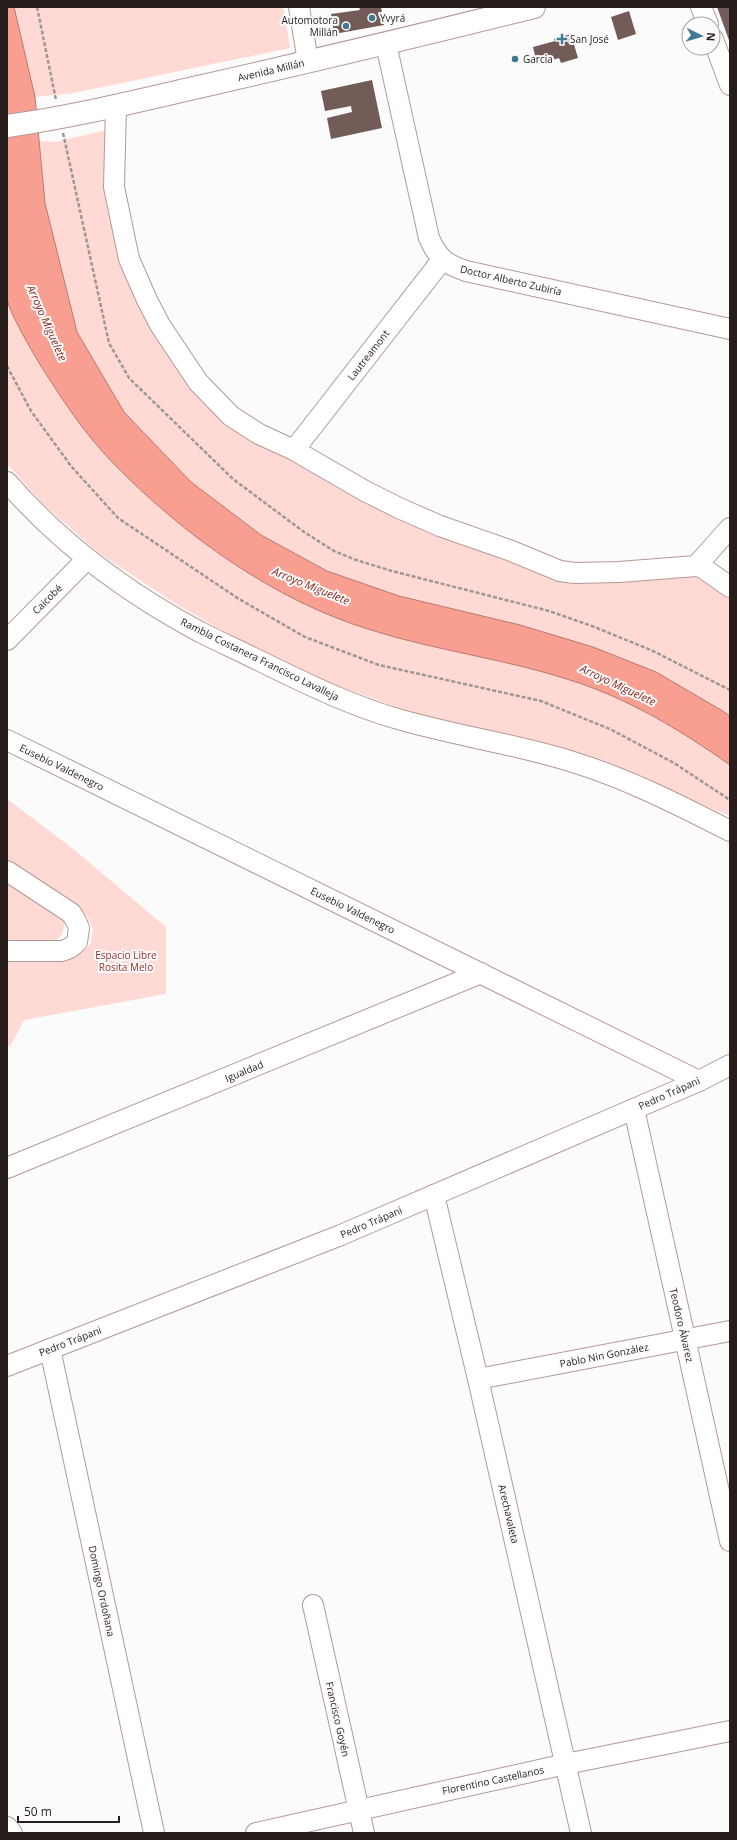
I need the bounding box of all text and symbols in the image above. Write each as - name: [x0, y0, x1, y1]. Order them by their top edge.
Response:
- place label: Yvyrá: [380, 11, 405, 25]
- place label: Automotora Millán: [281, 13, 338, 39]
- marker: Yvyrá: [367, 13, 377, 23]
- north arrow: [681, 16, 721, 56]
- marker: Automotora Millán: [341, 21, 351, 31]
- place label: San José: [570, 32, 609, 46]
- text: N: [704, 32, 719, 42]
- marker: San José: [557, 34, 567, 44]
- place label: Garcia: [523, 52, 553, 66]
- marker: Garcia: [510, 54, 520, 64]
- street label: Avenida Millán: [236, 56, 306, 84]
- street label: Doctor Alberto Zubiría: [459, 261, 563, 299]
- water label: Arroyo Miguelete: [24, 281, 71, 364]
- street label: Lautreamont: [344, 326, 392, 383]
- water label: Arroyo Miguelete: [269, 563, 353, 608]
- street label: Caicobé: [29, 581, 65, 617]
- street label: Rambla Costanera Francisco Lavalleja: [179, 614, 341, 704]
- water label: Arroyo Miguelete: [577, 660, 659, 709]
- street label: Eusebio Valdenegro: [17, 740, 107, 794]
- street label: Eusebio Valdenegro: [308, 883, 398, 937]
- park label: Espacio Libre Rosita Melo: [95, 948, 157, 974]
- street label: Igualdad: [223, 1057, 265, 1085]
- street label: Pedro Trápani: [636, 1073, 702, 1113]
- street label: Pedro Trápani: [338, 1203, 404, 1241]
- street label: Teodoro Álvarez: [667, 1287, 697, 1364]
- street label: Pedro Trápani: [37, 1323, 103, 1359]
- street label: Pablo Nin González: [558, 1339, 650, 1370]
- street label: Arechavaleta: [495, 1483, 523, 1545]
- street label: Domingo Ordoñana: [86, 1544, 118, 1638]
- street label: Francisco Goyén: [323, 1680, 353, 1758]
- street label: Florentino Castellanos: [441, 1762, 545, 1798]
- scale bar: [18, 1798, 119, 1824]
- text: 50 m: [24, 1803, 52, 1820]

